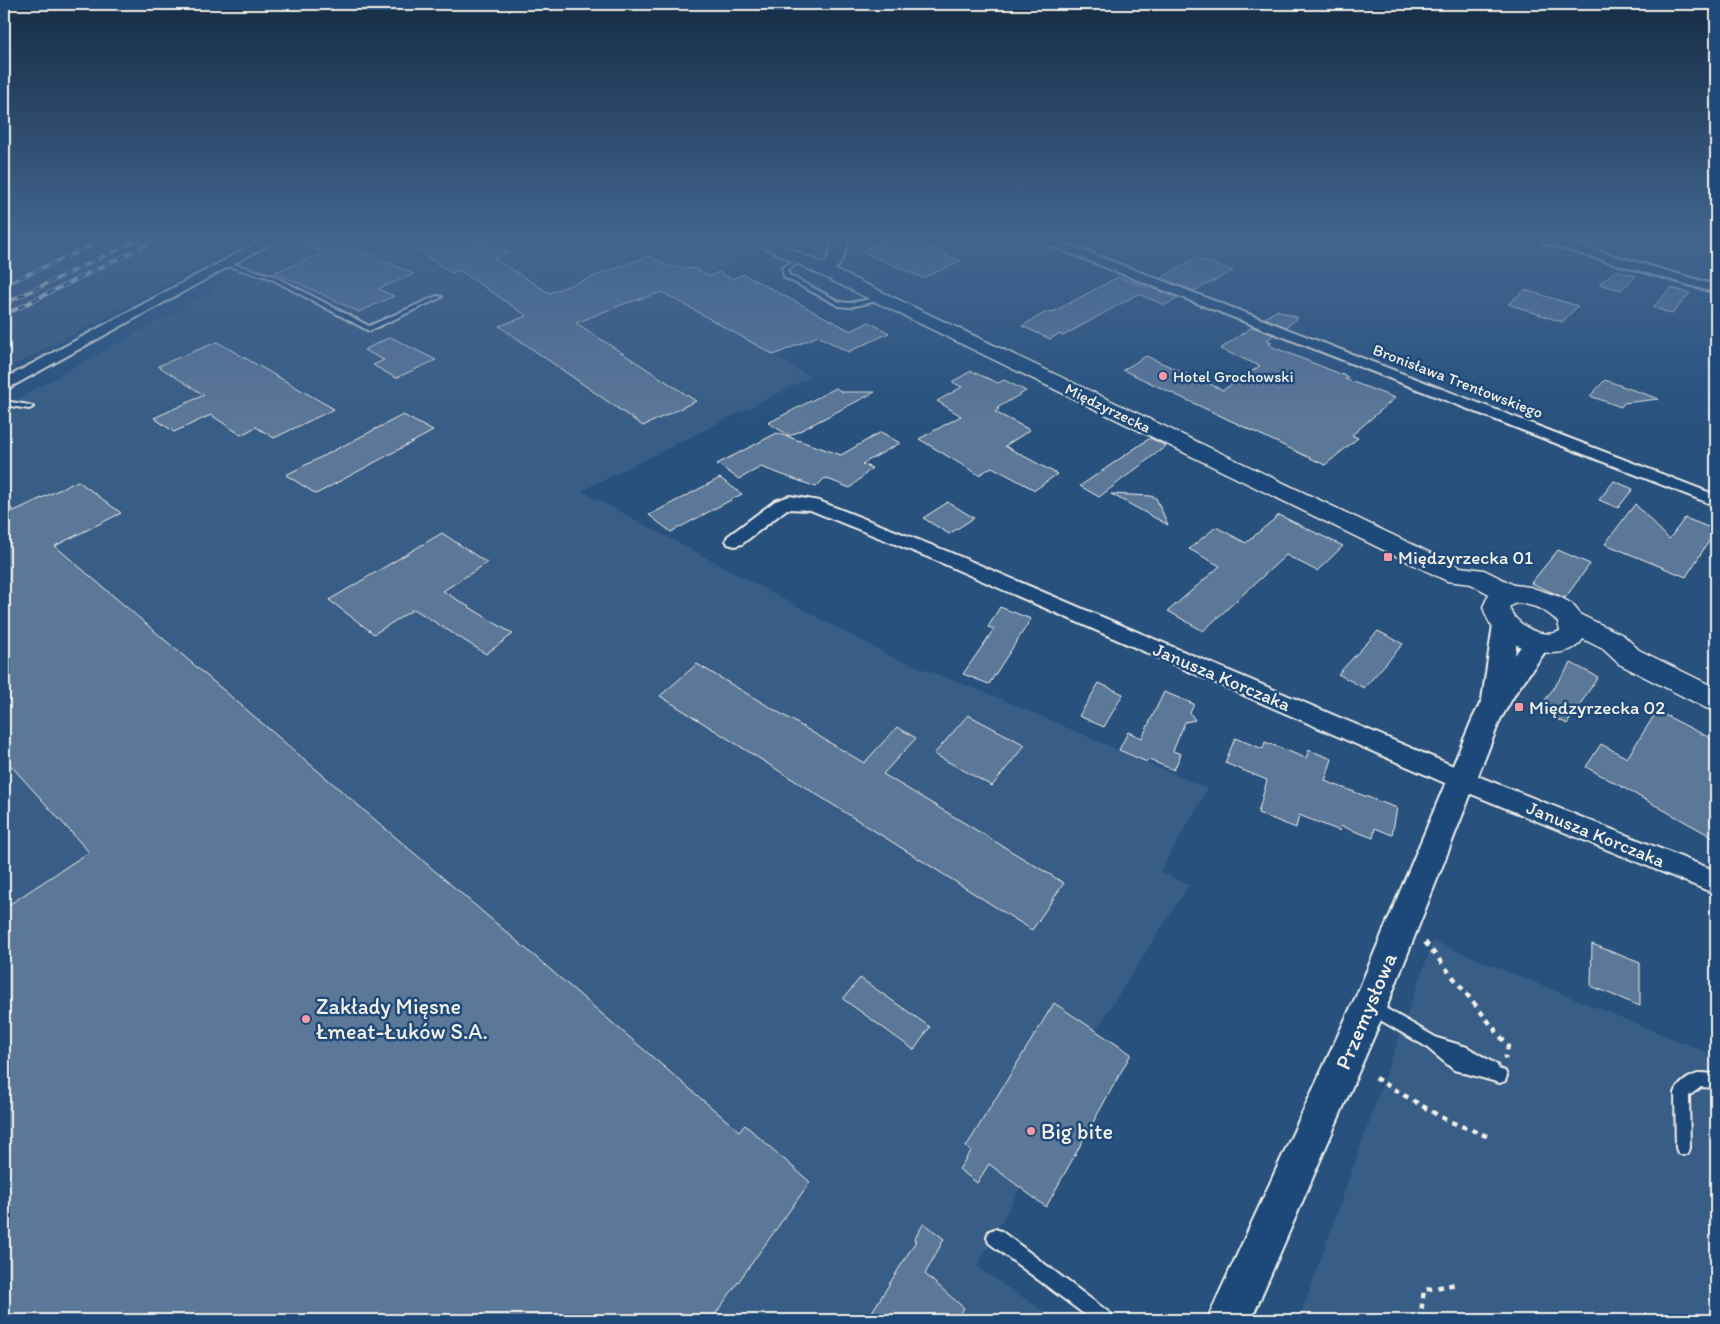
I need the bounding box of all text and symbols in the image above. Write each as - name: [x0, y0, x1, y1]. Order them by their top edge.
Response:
- street label: Bronisława Trentowskiego: [1370, 340, 1546, 422]
- place label: Hotel Grochowski: [1173, 367, 1294, 386]
- marker: Hotel Grochowski: [1157, 370, 1169, 382]
- street label: Międzyrzecka: [1062, 379, 1154, 437]
- place label: Międzyrzecka 01: [1398, 546, 1533, 569]
- marker: Międzyrzecka 01: [1382, 551, 1394, 563]
- street label: Janusza Korczaka: [1150, 638, 1294, 716]
- place label: Międzyrzecka 02: [1529, 696, 1665, 719]
- marker: Międzyrzecka 02: [1513, 701, 1525, 713]
- street label: Janusza Korczaka: [1524, 796, 1669, 872]
- street label: Przemysłowa: [1329, 948, 1403, 1073]
- place label: Zakłady Mięsne Łmeat-Łuków S.A.: [316, 993, 488, 1045]
- marker: Zakłady Mięsne Łmeat-Łuków S.A.: [300, 1013, 312, 1025]
- place label: Big bite: [1041, 1118, 1113, 1145]
- marker: Big bite: [1025, 1125, 1037, 1137]

